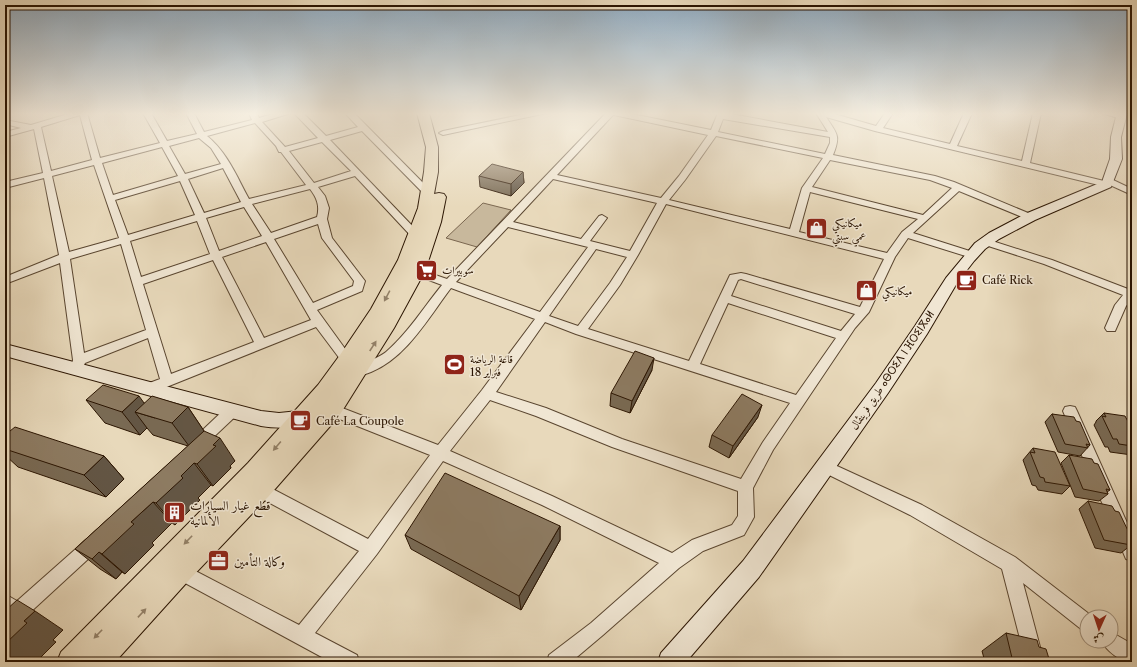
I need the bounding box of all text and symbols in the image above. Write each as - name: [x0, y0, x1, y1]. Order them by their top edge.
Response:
- shop icon: ميكانيكي عمي سبتي: [804, 216, 830, 242]
- place label: ميكانيكي عمي سبتي: [832, 216, 866, 247]
- supermarket icon: سوبيرات: [414, 257, 440, 283]
- place label: سوبيرات: [442, 263, 474, 277]
- cafe icon: Café Rick: [954, 267, 980, 293]
- place label: Café Rick: [982, 273, 1033, 287]
- shop icon: ميكانيكي: [854, 278, 880, 304]
- place label: ميكانيكي: [882, 284, 912, 302]
- one-way arrow: [383, 290, 390, 302]
- street label: طريق فرينڨال ⴰⴱⵔⵉⴷ ⵏ ⴼⵔⵉⵏⴳⴰⵍ: [847, 308, 938, 433]
- one-way arrow: [369, 341, 377, 351]
- sports icon: قاعة الرياضة 18 فبراير: [442, 352, 468, 378]
- place label: قاعة الرياضة 18 فبراير: [470, 352, 513, 379]
- cafe icon: Café La Coupole: [287, 408, 313, 434]
- place label: Café La Coupole: [316, 414, 404, 428]
- one-way arrow: [272, 440, 281, 451]
- place label: قطع غيار السيارات الألمانية: [190, 497, 271, 528]
- building icon: قطع غيار السيارات الألمانية: [161, 499, 187, 525]
- one-way arrow: [183, 535, 193, 545]
- office icon: وكالة التأمين: [206, 548, 232, 574]
- place label: وكالة التأمين: [234, 553, 285, 569]
- one-way arrow: [137, 608, 146, 618]
- north arrow: [1079, 609, 1119, 649]
- one-way arrow: [93, 629, 103, 639]
- text: ش: [1093, 632, 1104, 646]

